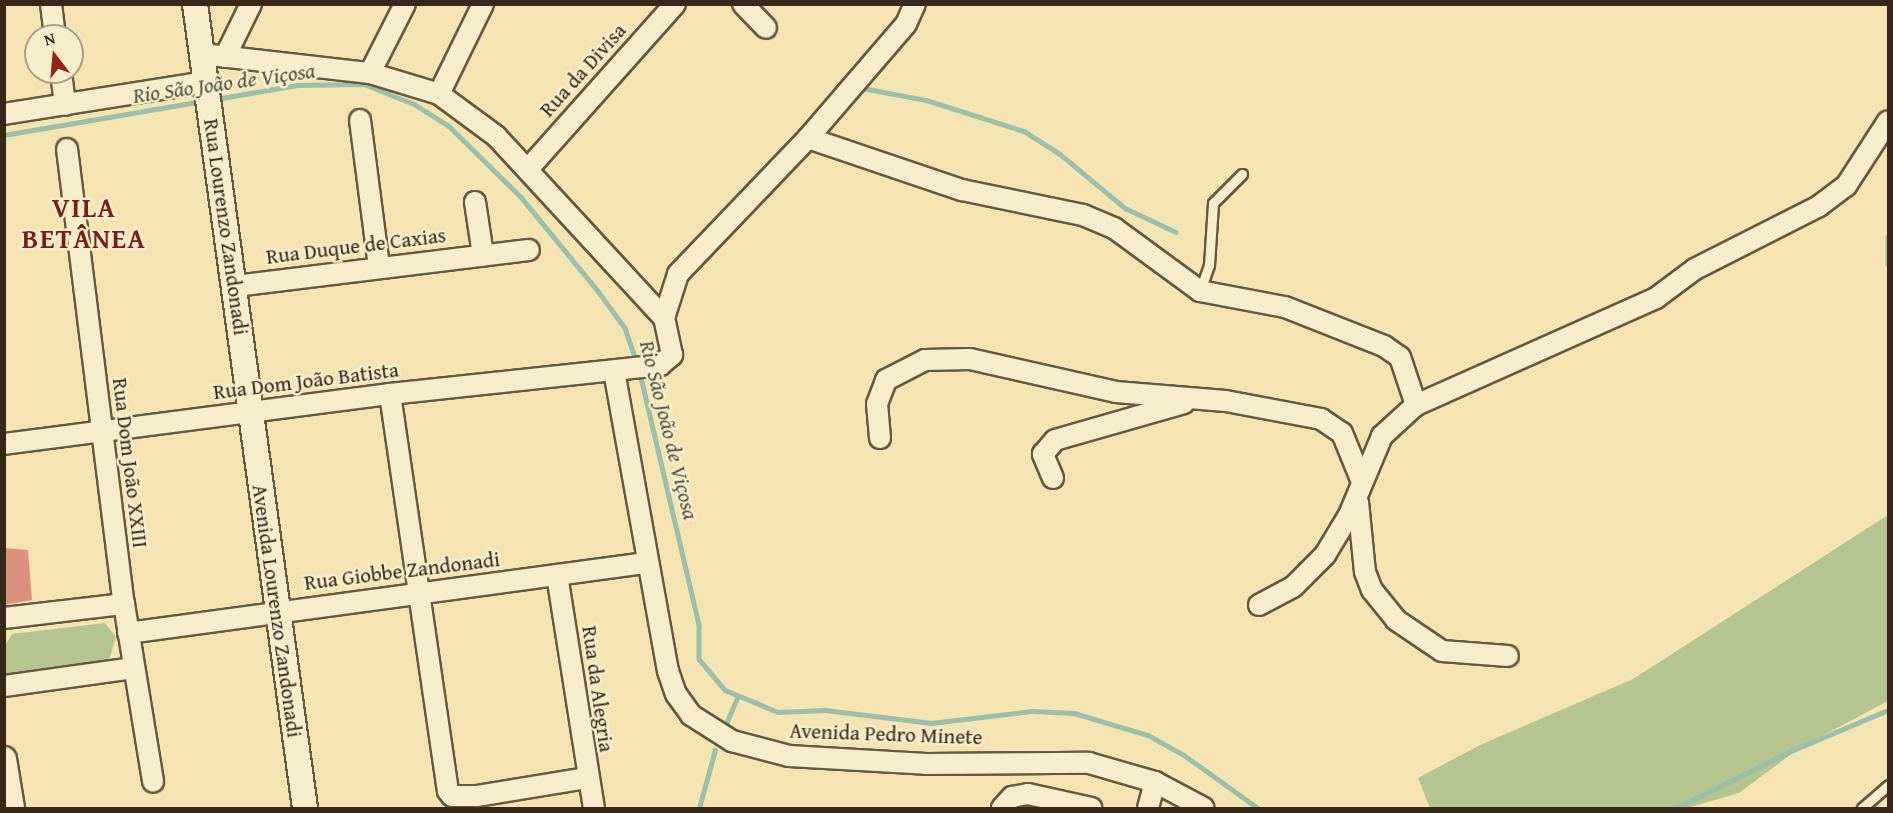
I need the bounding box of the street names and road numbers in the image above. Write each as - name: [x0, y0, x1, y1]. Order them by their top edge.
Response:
- street label: Rua da Divisa: [534, 18, 632, 122]
- street label: Rua Lourenzo Zandonadi: [198, 117, 254, 337]
- street label: Rua Duque de Caxias: [265, 222, 447, 270]
- street label: Rua Dom João Batista: [212, 357, 400, 405]
- street label: Rua Dom João XXIII: [107, 376, 153, 550]
- street label: Avenida Lourenzo Zandonadi: [247, 483, 307, 739]
- street label: Rua Giobbe Zandonadi: [303, 547, 501, 595]
- street label: Rua da Alegria: [577, 624, 619, 754]
- street label: Avenida Pedro Minete: [789, 718, 983, 750]

